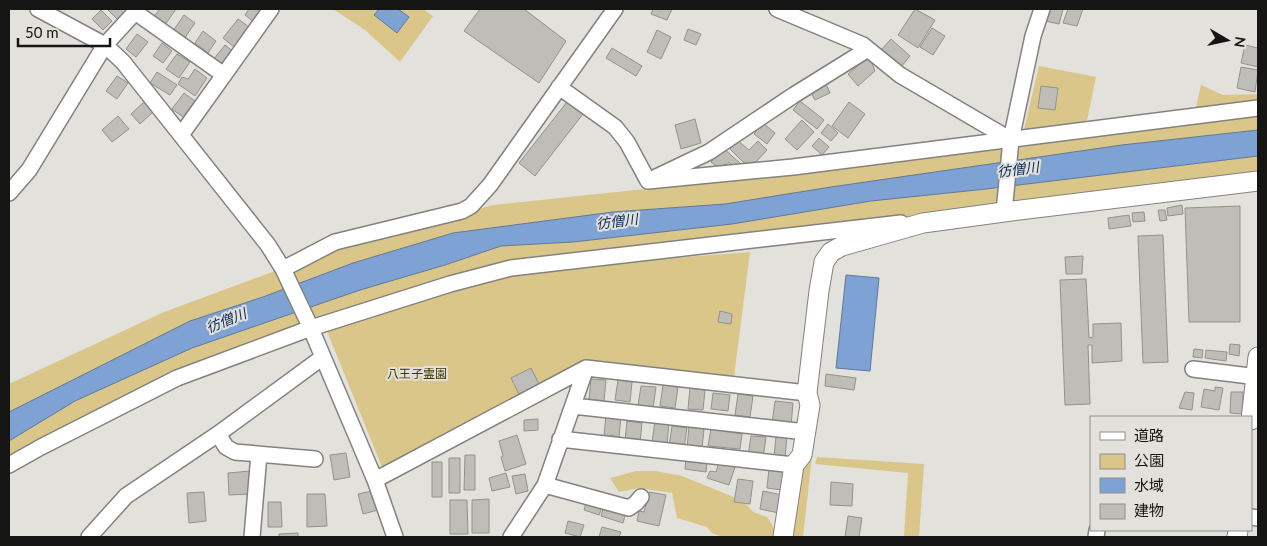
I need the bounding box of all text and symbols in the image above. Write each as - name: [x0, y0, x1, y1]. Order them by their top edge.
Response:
- scale bar: [18, 15, 110, 47]
- north arrow: [1202, 15, 1252, 65]
- text: 50 m: [25, 23, 59, 41]
- text: N: [1231, 35, 1250, 49]
- water label: 彷僧川: [996, 158, 1042, 180]
- water label: 彷僧川: [595, 210, 641, 232]
- water label: 彷僧川: [203, 304, 251, 336]
- park label: 八王子霊園: [387, 366, 447, 381]
- legend: [1090, 416, 1252, 531]
- text: 道路: [1134, 426, 1164, 444]
- text: 公園: [1134, 451, 1164, 469]
- text: 水域: [1134, 476, 1164, 494]
- text: 建物: [1134, 501, 1164, 519]

